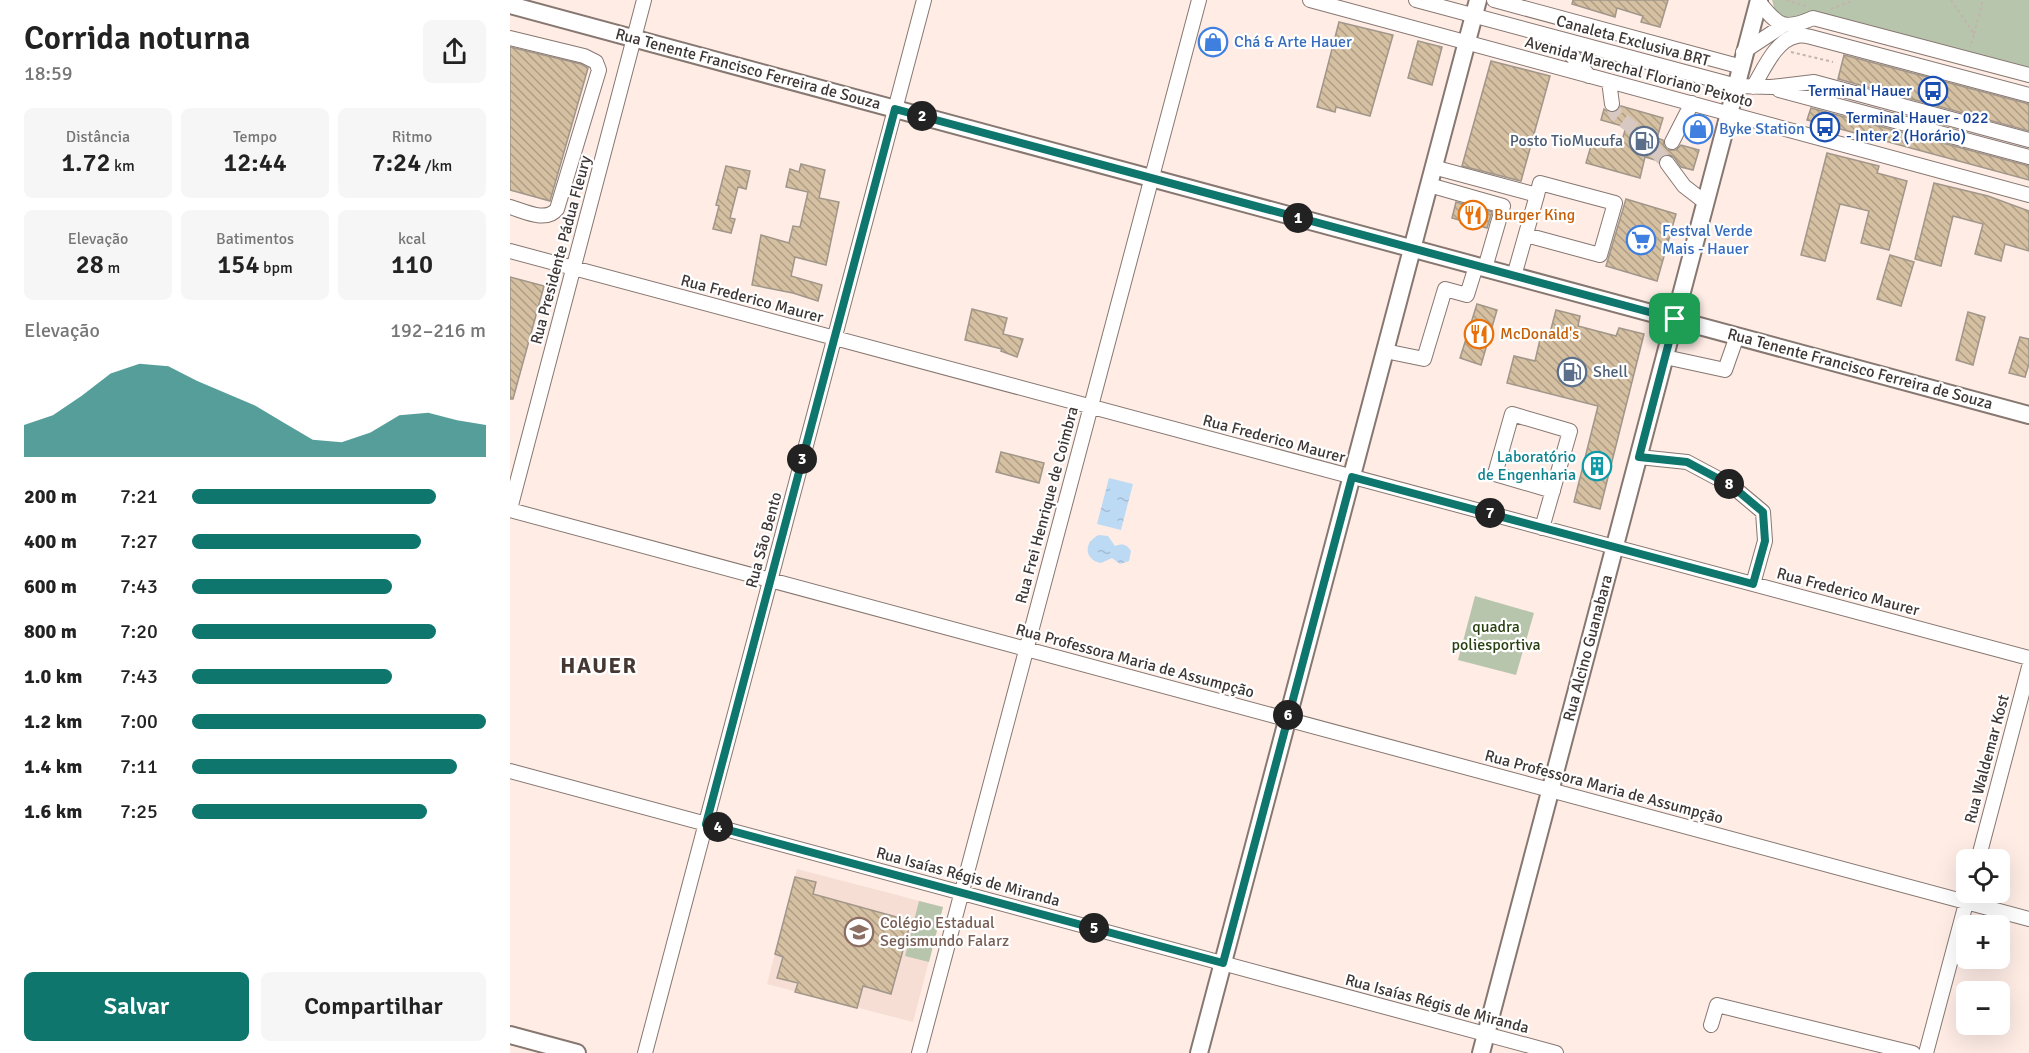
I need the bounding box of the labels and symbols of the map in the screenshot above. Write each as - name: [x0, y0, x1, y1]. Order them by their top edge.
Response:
- street label: Canaleta Exclusiva BRT: [1554, 11, 1712, 71]
- street label: Rua Tenente Francisco Ferreira de Souza: [613, 24, 883, 114]
- shop icon: Chá & Arte Hauer: [1197, 26, 1229, 58]
- place label: Chá & Arte Hauer: [1234, 32, 1352, 52]
- street label: Avenida Marechal Floriano Peixoto: [1523, 32, 1755, 112]
- bus stop icon: Terminal Hauer: [1917, 75, 1949, 107]
- place label: Terminal Hauer: [1808, 81, 1912, 101]
- pin: 2: [907, 101, 937, 131]
- place label: Terminal Hauer - 022 - Inter 2 (Horário): [1846, 108, 1989, 146]
- bus stop icon: Terminal Hauer - 022 - Inter 2 (Horário): [1809, 111, 1841, 143]
- shop icon: Byke Station: [1682, 113, 1714, 145]
- place label: Byke Station: [1719, 119, 1805, 139]
- fuel station icon: Posto TioMucufa: [1628, 125, 1660, 157]
- place label: Posto TioMucufa: [1510, 131, 1623, 151]
- street label: Rua Presidente Pádua Fleury: [526, 153, 596, 347]
- restaurant icon: Burger King: [1457, 199, 1489, 231]
- pin: 1: [1283, 203, 1313, 233]
- place label: Burger King: [1494, 205, 1575, 225]
- place label: Festval Verde Mais - Hauer: [1662, 221, 1753, 259]
- supermarket icon: Festval Verde Mais - Hauer: [1625, 224, 1657, 256]
- street label: Rua Frederico Maurer: [679, 270, 826, 328]
- pin: [1649, 293, 1700, 344]
- restaurant icon: McDonald's: [1463, 318, 1495, 350]
- place label: McDonald's: [1500, 324, 1579, 344]
- street label: Rua Tenente Francisco Ferreira de Souza: [1725, 324, 1995, 414]
- fuel station icon: Shell: [1556, 356, 1588, 388]
- place label: Shell: [1593, 362, 1628, 382]
- street label: Rua Frei Henrique de Coimbra: [1011, 404, 1083, 606]
- street label: Rua Frederico Maurer: [1201, 410, 1348, 468]
- pin: 3: [787, 444, 817, 474]
- place label: Laboratório de Engenharia: [1478, 447, 1576, 485]
- building icon: Laboratório de Engenharia: [1581, 450, 1613, 482]
- pin: 8: [1714, 469, 1744, 499]
- street label: Rua São Bento: [742, 490, 786, 590]
- pin: 7: [1475, 498, 1505, 528]
- street label: Rua Frederico Maurer: [1775, 563, 1922, 621]
- street label: Rua Alcino Guanabara: [1559, 573, 1617, 723]
- park label: quadra poliesportiva: [1451, 617, 1541, 655]
- street label: Rua Professora Maria de Assumpção: [1014, 619, 1256, 703]
- district label: HAUER: [560, 652, 638, 679]
- street label: Rua Waldemar Kost: [1960, 692, 2014, 825]
- pin: 6: [1273, 700, 1303, 730]
- street label: Rua Professora Maria de Assumpção: [1483, 745, 1725, 829]
- pin: 4: [703, 812, 733, 842]
- street label: Rua Isaías Régis de Miranda: [874, 843, 1062, 911]
- place label: Colégio Estadual Segismundo Falarz: [880, 913, 1009, 951]
- pin: 5: [1079, 913, 1109, 943]
- school or university icon: Colégio Estadual Segismundo Falarz: [843, 916, 875, 948]
- street label: Rua Isaías Régis de Miranda: [1343, 970, 1531, 1038]

